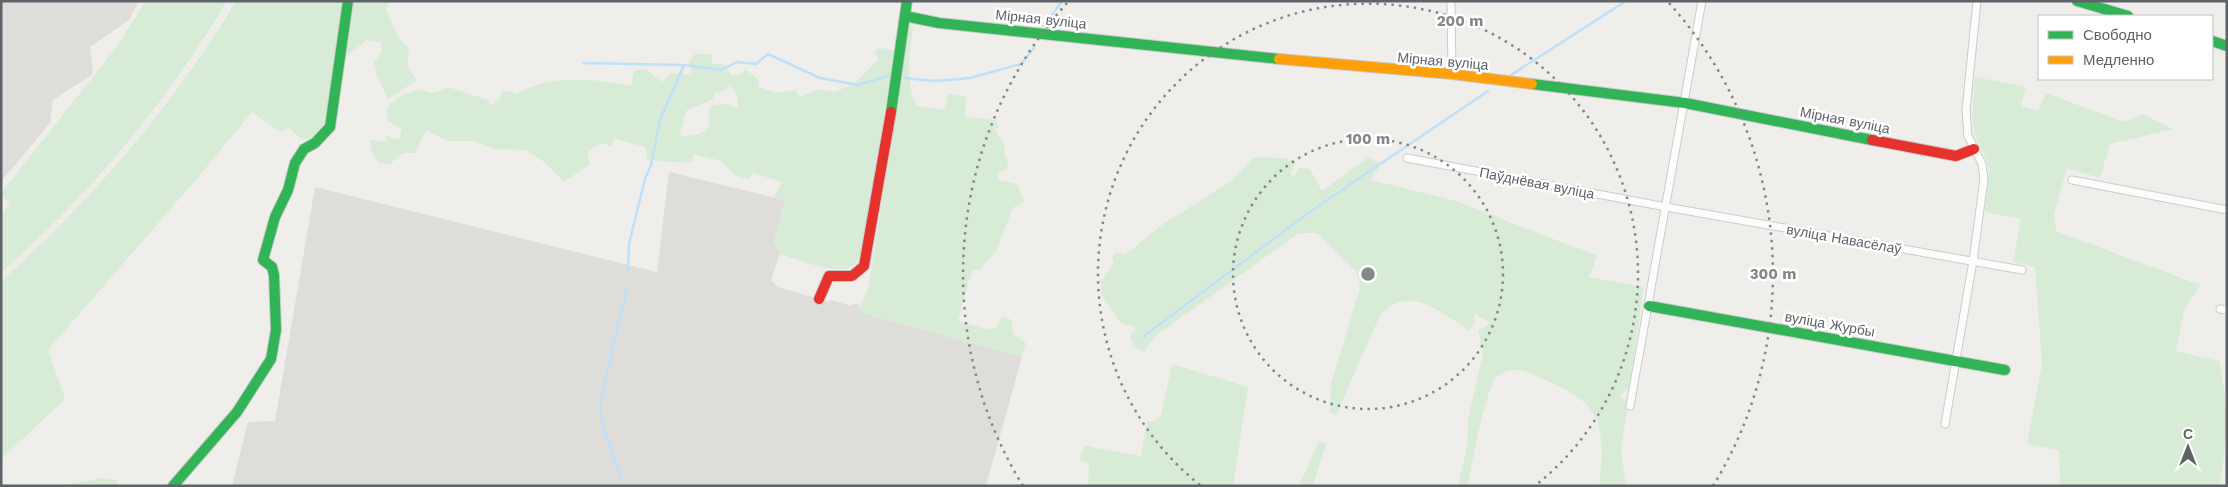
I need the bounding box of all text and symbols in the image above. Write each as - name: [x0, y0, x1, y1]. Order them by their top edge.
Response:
- street label: Мірная вуліца: [995, 6, 1087, 32]
- text: 200 m: [1437, 12, 1483, 30]
- legend: [2038, 15, 2213, 80]
- text: Свободно: [2083, 26, 2152, 44]
- street label: Мірная вуліца: [1397, 49, 1489, 73]
- text: Медленно: [2083, 51, 2154, 69]
- street label: Мірная вуліца: [1799, 103, 1892, 137]
- text: 100 m: [1346, 130, 1390, 148]
- street label: Паўднёвая вуліца: [1478, 164, 1596, 202]
- street label: вуліца Навасёлаў: [1785, 221, 1903, 257]
- centre of rings: [1359, 265, 1377, 283]
- text: 300 m: [1750, 265, 1796, 283]
- street label: вуліца Журбы: [1784, 308, 1876, 340]
- north arrow: [2163, 422, 2213, 472]
- text: С: [2183, 426, 2193, 442]

